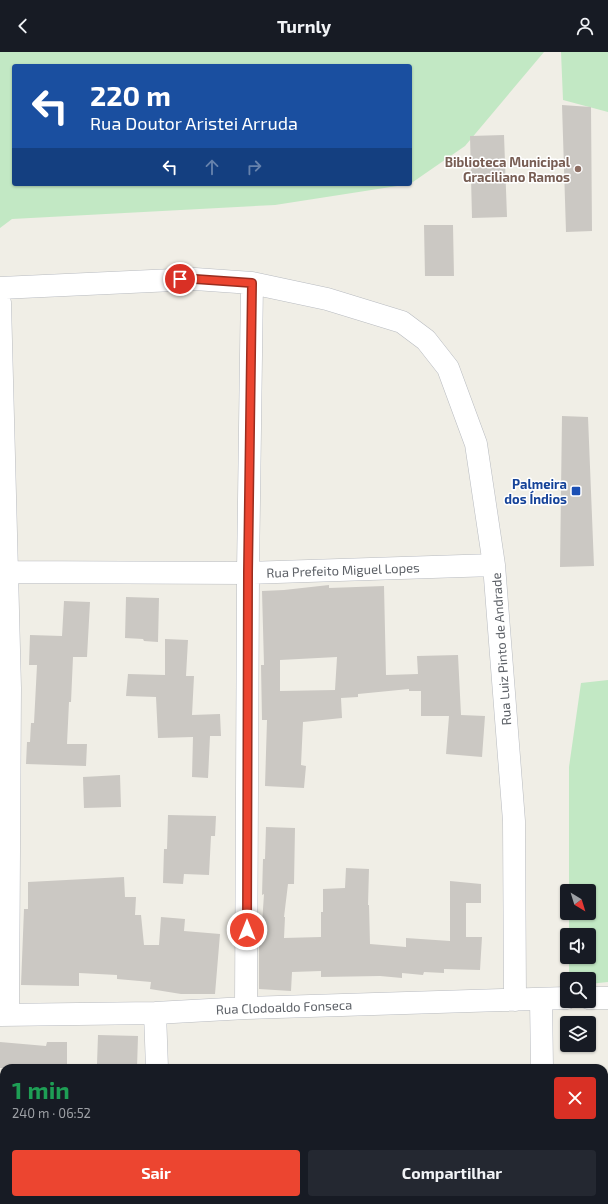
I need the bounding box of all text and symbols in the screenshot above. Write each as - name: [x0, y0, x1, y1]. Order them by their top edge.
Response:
- icon: back: [12, 15, 34, 37]
- text: Turnly: [277, 15, 331, 37]
- icon: person: [574, 15, 596, 37]
- text: 220 m: [90, 78, 171, 112]
- icon: left: [24, 80, 76, 132]
- text: Rua Doutor Aristei Arruda: [90, 112, 298, 134]
- place label: Biblioteca Municipal Graciliano Ramos: [445, 154, 571, 185]
- icon: left: [159, 156, 181, 178]
- icon: ahead: [201, 156, 223, 178]
- icon: right: [243, 156, 265, 178]
- marker: Biblioteca Municipal Graciliano Ramos: [573, 164, 583, 174]
- pin: [163, 262, 197, 296]
- icon: arrive: [169, 268, 191, 290]
- place label: Palmeira dos Índios: [504, 476, 567, 507]
- marker: Palmeira dos Índios: [570, 485, 582, 497]
- street label: Rua Prefeito Miguel Lopes: [266, 559, 420, 581]
- street label: Rua Luiz Pinto de Andrade: [488, 572, 514, 726]
- north arrow: [560, 884, 596, 920]
- map controls: [560, 884, 596, 1052]
- position arrow: [226, 909, 268, 951]
- button: sound: [560, 928, 596, 964]
- button: search: [560, 972, 596, 1008]
- street label: Rua Clodoaldo Fonseca: [216, 997, 352, 1017]
- button: layers: [560, 1016, 596, 1052]
- text: 1 min: [12, 1075, 70, 1104]
- button: close: [554, 1077, 596, 1119]
- text: 240 m · 06:52: [12, 1105, 91, 1121]
- button: Sair: [12, 1150, 300, 1196]
- button: Compartilhar: [308, 1150, 596, 1196]

